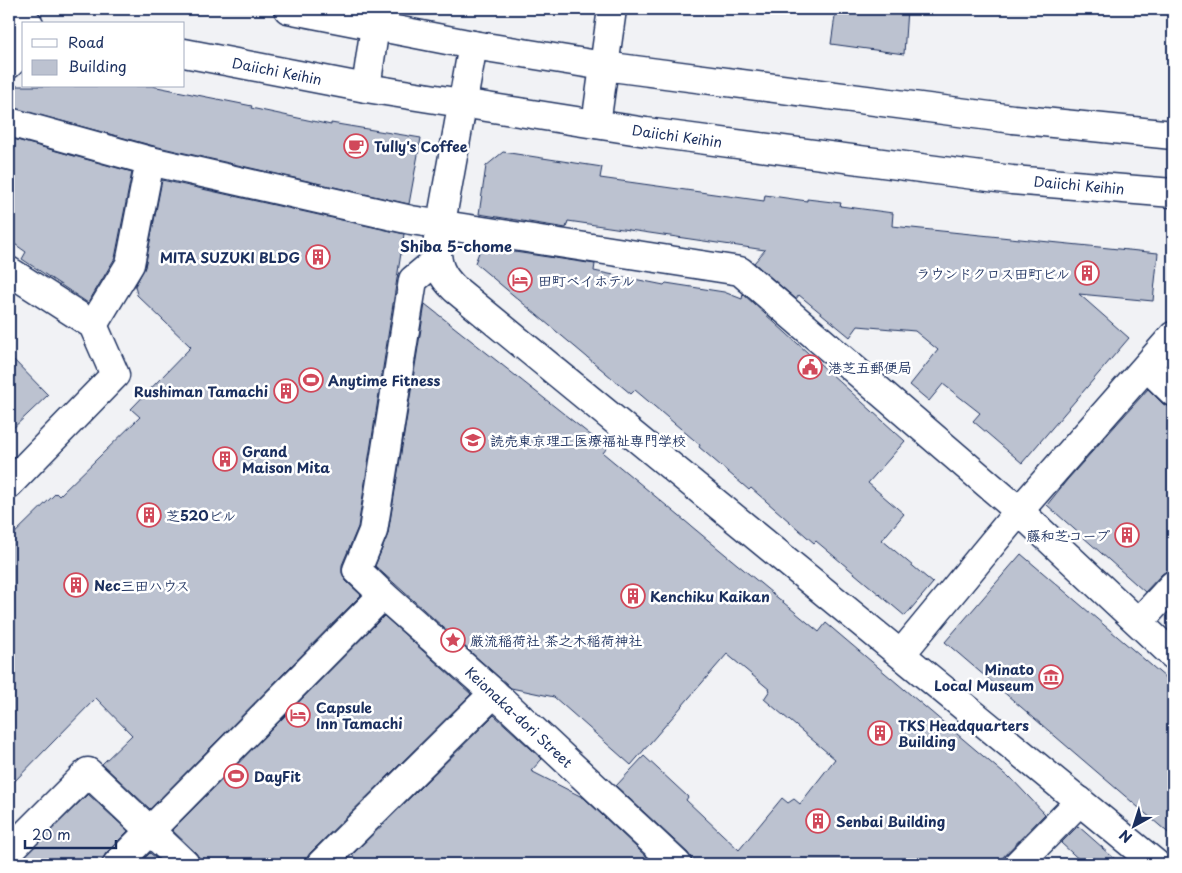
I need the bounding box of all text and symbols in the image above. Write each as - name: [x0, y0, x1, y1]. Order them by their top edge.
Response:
- legend: [22, 22, 185, 88]
- text: Road: [68, 30, 104, 53]
- street label: Daiichi Keihin: [230, 52, 324, 90]
- text: Building: [68, 54, 127, 77]
- street label: Daiichi Keihin: [630, 119, 724, 153]
- cafe icon: Tully's Coffee: [343, 133, 369, 159]
- place label: Tully's Coffee: [374, 136, 468, 157]
- street label: Daiichi Keihin: [1033, 171, 1125, 199]
- district label: Shiba 5-chome: [400, 234, 512, 257]
- building icon: MITA SUZUKI BLDG: [305, 244, 331, 270]
- place label: MITA SUZUKI BLDG: [160, 247, 300, 268]
- building icon: ラウンドクロス田町ビル: [1074, 260, 1100, 286]
- place label: ラウンドクロス田町ビル: [916, 263, 1070, 284]
- hotel icon: 田町ベイホテル: [507, 267, 533, 293]
- place label: 田町ベイホテル: [538, 270, 635, 291]
- public building icon: 港芝五郵便局: [797, 354, 823, 380]
- place label: 港芝五郵便局: [828, 357, 912, 378]
- sports icon: Anytime Fitness: [298, 367, 324, 393]
- place label: Anytime Fitness: [328, 370, 440, 391]
- building icon: Rushiman Tamachi: [273, 378, 299, 404]
- place label: Rushiman Tamachi: [134, 381, 268, 402]
- school or university icon: 読売東京理工医療福祉専門学校: [460, 427, 486, 453]
- place label: 読売東京理工医療福祉専門学校: [490, 430, 686, 451]
- place label: Grand Maison Mita: [242, 441, 330, 478]
- building icon: Grand Maison Mita: [212, 446, 238, 472]
- building icon: 芝520ビル: [136, 502, 162, 528]
- place label: 芝520ビル: [166, 505, 236, 526]
- building icon: 藤和芝コープ: [1114, 522, 1140, 548]
- place label: 藤和芝コープ: [1027, 525, 1110, 546]
- building icon: Nec三田ハウス: [63, 572, 89, 598]
- place label: Nec三田ハウス: [94, 575, 190, 596]
- building icon: Kenchiku Kaikan: [620, 583, 646, 609]
- place label: Kenchiku Kaikan: [650, 586, 770, 607]
- place icon: 厳流稲荷社 茶之木稲荷神社: [440, 627, 466, 653]
- place label: 厳流稲荷社 茶之木稲荷神社: [470, 630, 643, 651]
- place label: Minato Local Museum: [934, 659, 1034, 696]
- street label: Keionaka-dori Street: [461, 662, 578, 773]
- museum icon: Minato Local Museum: [1038, 664, 1064, 690]
- place label: Capsule Inn Tamachi: [316, 697, 403, 734]
- hotel icon: Capsule Inn Tamachi: [285, 702, 311, 728]
- place label: TKS Headquarters Building: [898, 715, 1029, 752]
- building icon: TKS Headquarters Building: [867, 720, 893, 746]
- sports icon: DayFit: [223, 763, 249, 789]
- place label: DayFit: [254, 766, 301, 787]
- north arrow: [1110, 800, 1160, 850]
- building icon: Senbai Building: [805, 808, 831, 834]
- place label: Senbai Building: [836, 811, 945, 832]
- scale bar: [25, 818, 116, 850]
- text: 20 m: [32, 822, 71, 845]
- text: N: [1115, 825, 1136, 848]

